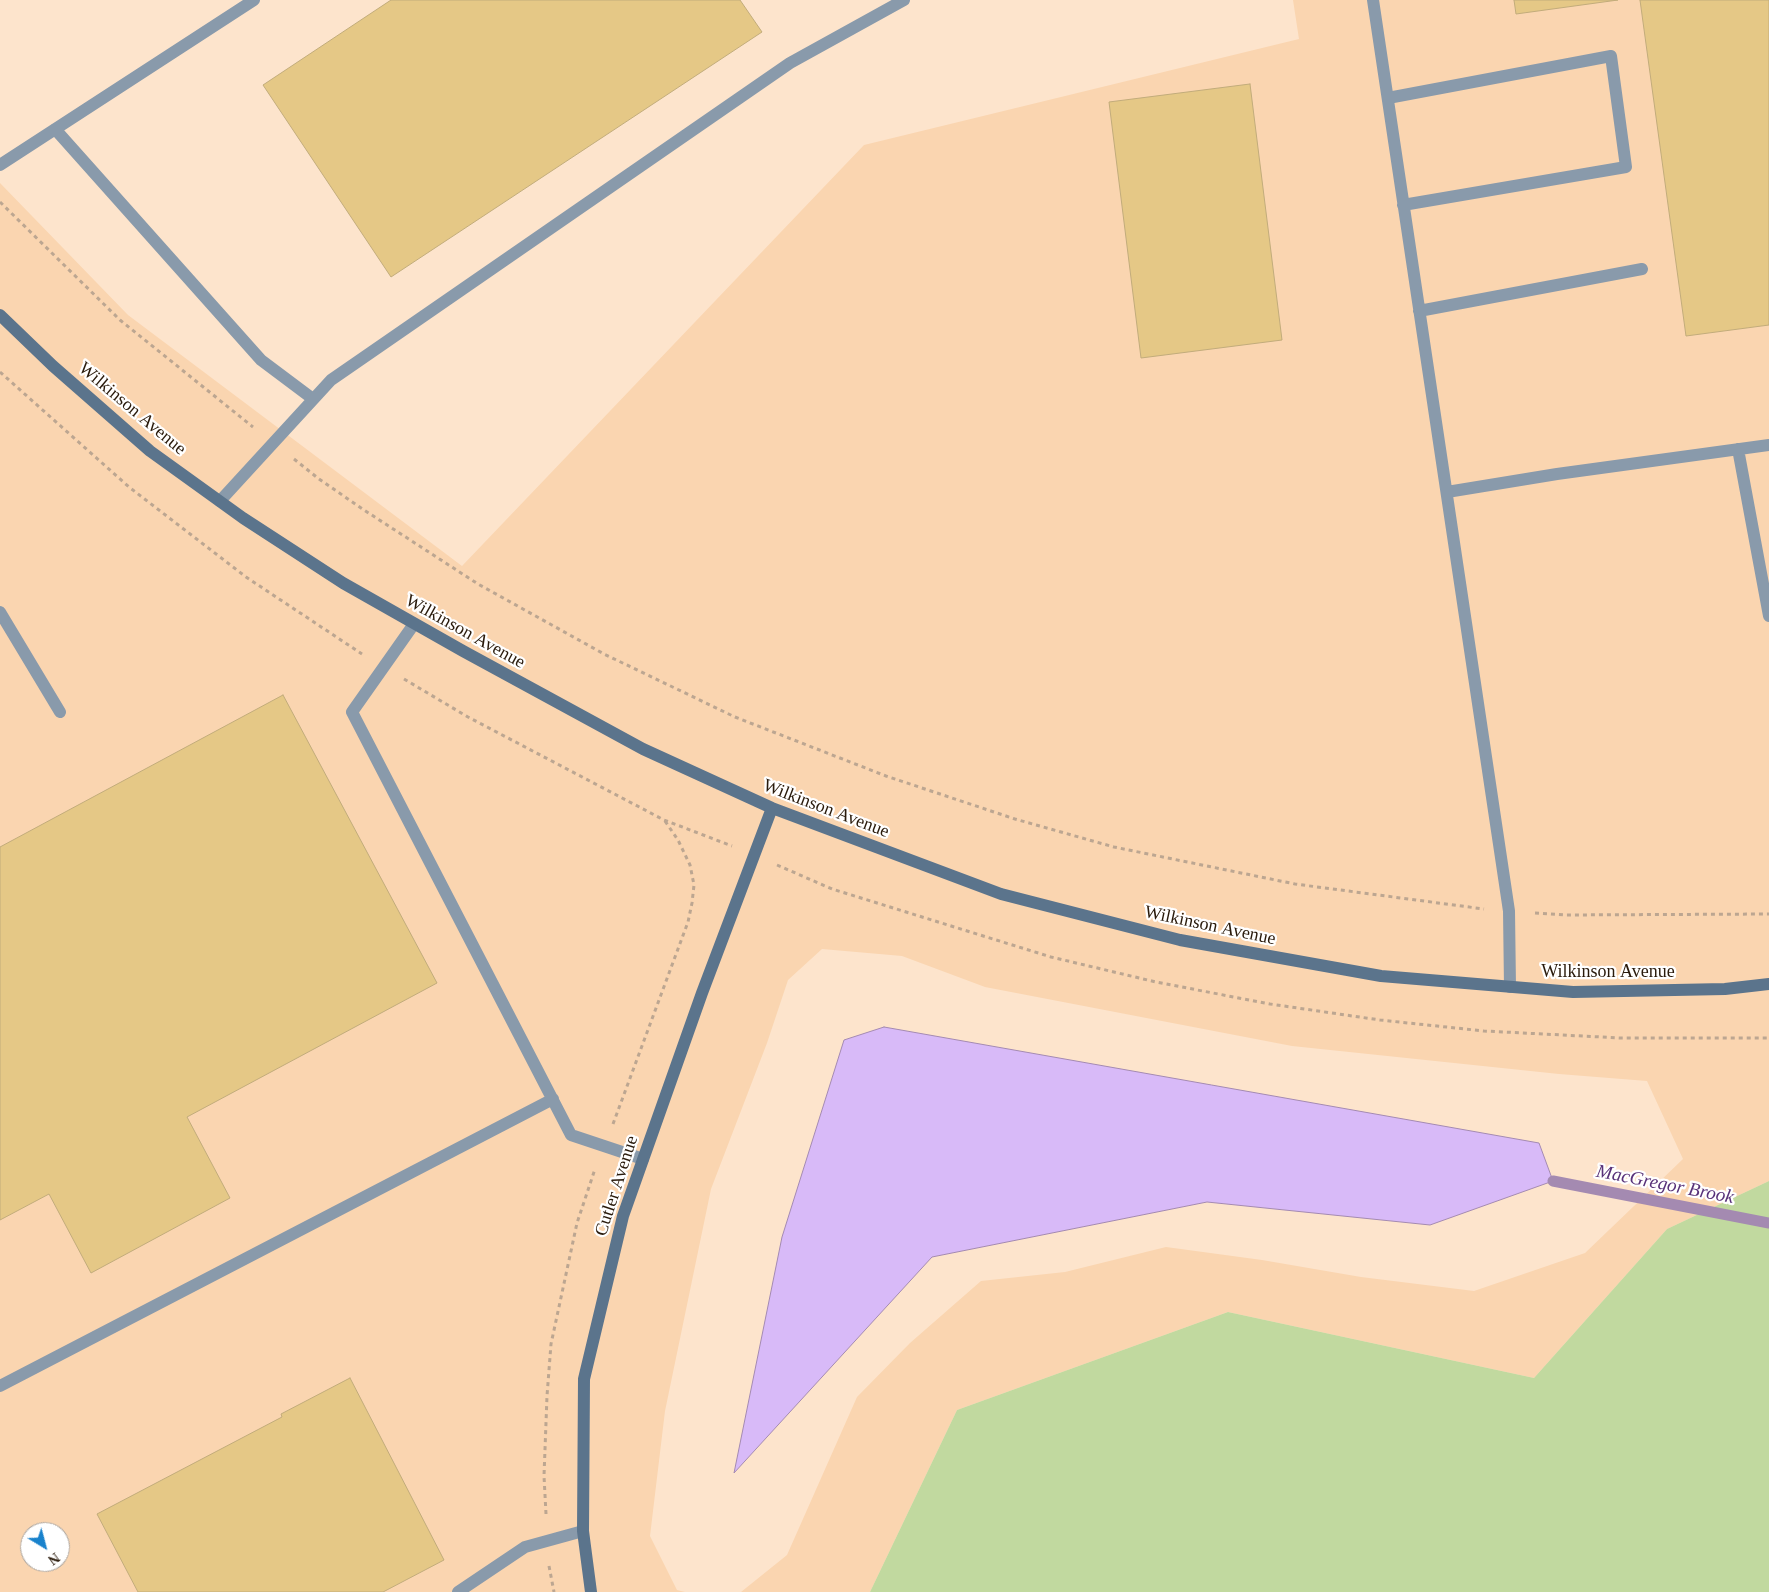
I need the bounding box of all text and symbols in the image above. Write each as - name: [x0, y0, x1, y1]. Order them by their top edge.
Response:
- street label: Wilkinson Avenue: [74, 358, 190, 460]
- street label: Wilkinson Avenue: [401, 590, 529, 674]
- street label: Wilkinson Avenue: [760, 775, 892, 843]
- street label: Wilkinson Avenue: [1143, 902, 1277, 950]
- street label: Wilkinson Avenue: [1541, 961, 1675, 983]
- street label: Cutler Avenue: [591, 1133, 643, 1239]
- water label: MacGregor Brook: [1594, 1161, 1736, 1209]
- north arrow: [20, 1522, 70, 1572]
- text: N: [45, 1550, 62, 1568]

